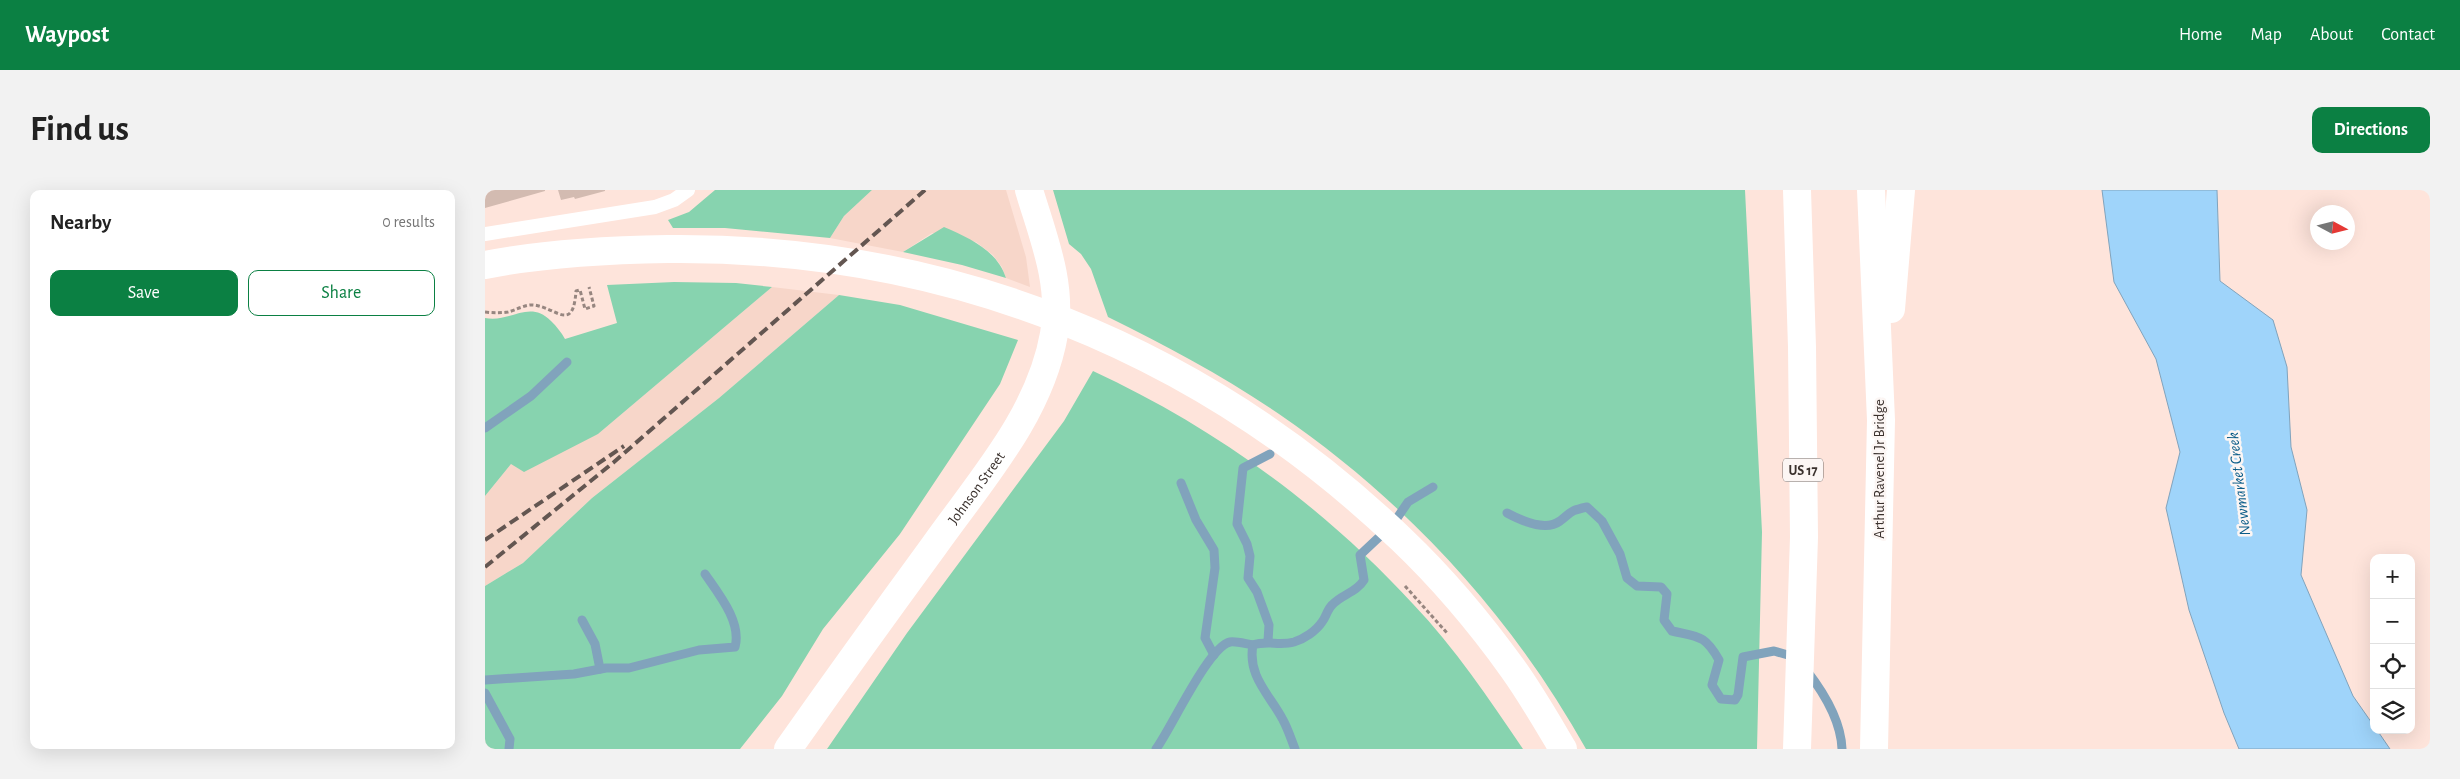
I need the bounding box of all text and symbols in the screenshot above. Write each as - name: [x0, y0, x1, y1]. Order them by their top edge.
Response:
- text: Waypost: [25, 23, 109, 47]
- text: Home: [2179, 26, 2222, 44]
- text: Map: [2250, 26, 2282, 44]
- text: About: [2310, 26, 2353, 44]
- text: Contact: [2381, 26, 2435, 44]
- button: Directions: [2312, 107, 2430, 153]
- text: Find us: [30, 112, 129, 147]
- north arrow: [2310, 205, 2355, 250]
- text: Nearby: [50, 212, 111, 233]
- text: 0 results: [382, 214, 435, 230]
- button: Save: [50, 270, 238, 316]
- button: Share: [248, 270, 435, 316]
- street label: Arthur Ravenel Jr Bridge: [1872, 399, 1887, 539]
- water label: Newmarket Creek: [2225, 431, 2253, 537]
- street label: Johnson Street: [946, 449, 1008, 527]
- road number: US 17: [1783, 458, 1823, 482]
- map controls: [2370, 554, 2415, 734]
- button: +: [2370, 554, 2415, 599]
- button: −: [2370, 599, 2415, 644]
- button: locate: [2370, 644, 2415, 689]
- button: layers: [2370, 689, 2415, 734]

